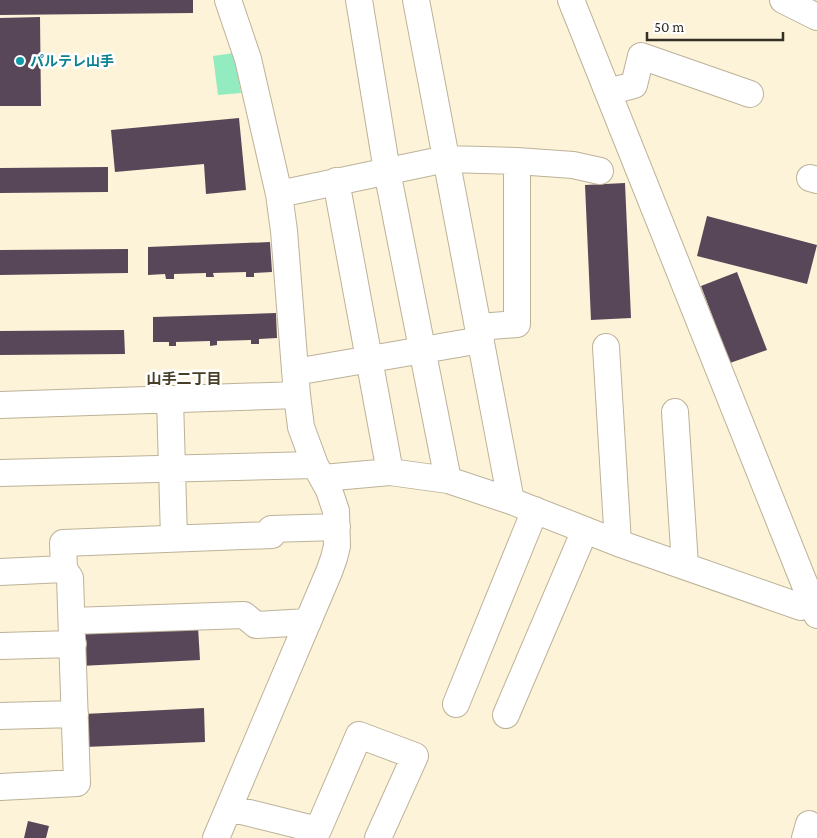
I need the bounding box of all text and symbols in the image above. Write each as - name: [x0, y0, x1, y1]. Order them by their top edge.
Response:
- scale bar: [647, 10, 783, 42]
- text: 50 m: [654, 19, 684, 35]
- place label: パルテレ山手: [30, 53, 114, 69]
- marker: パルテレ山手: [14, 55, 26, 67]
- district label: 山手二丁目: [146, 371, 222, 387]

